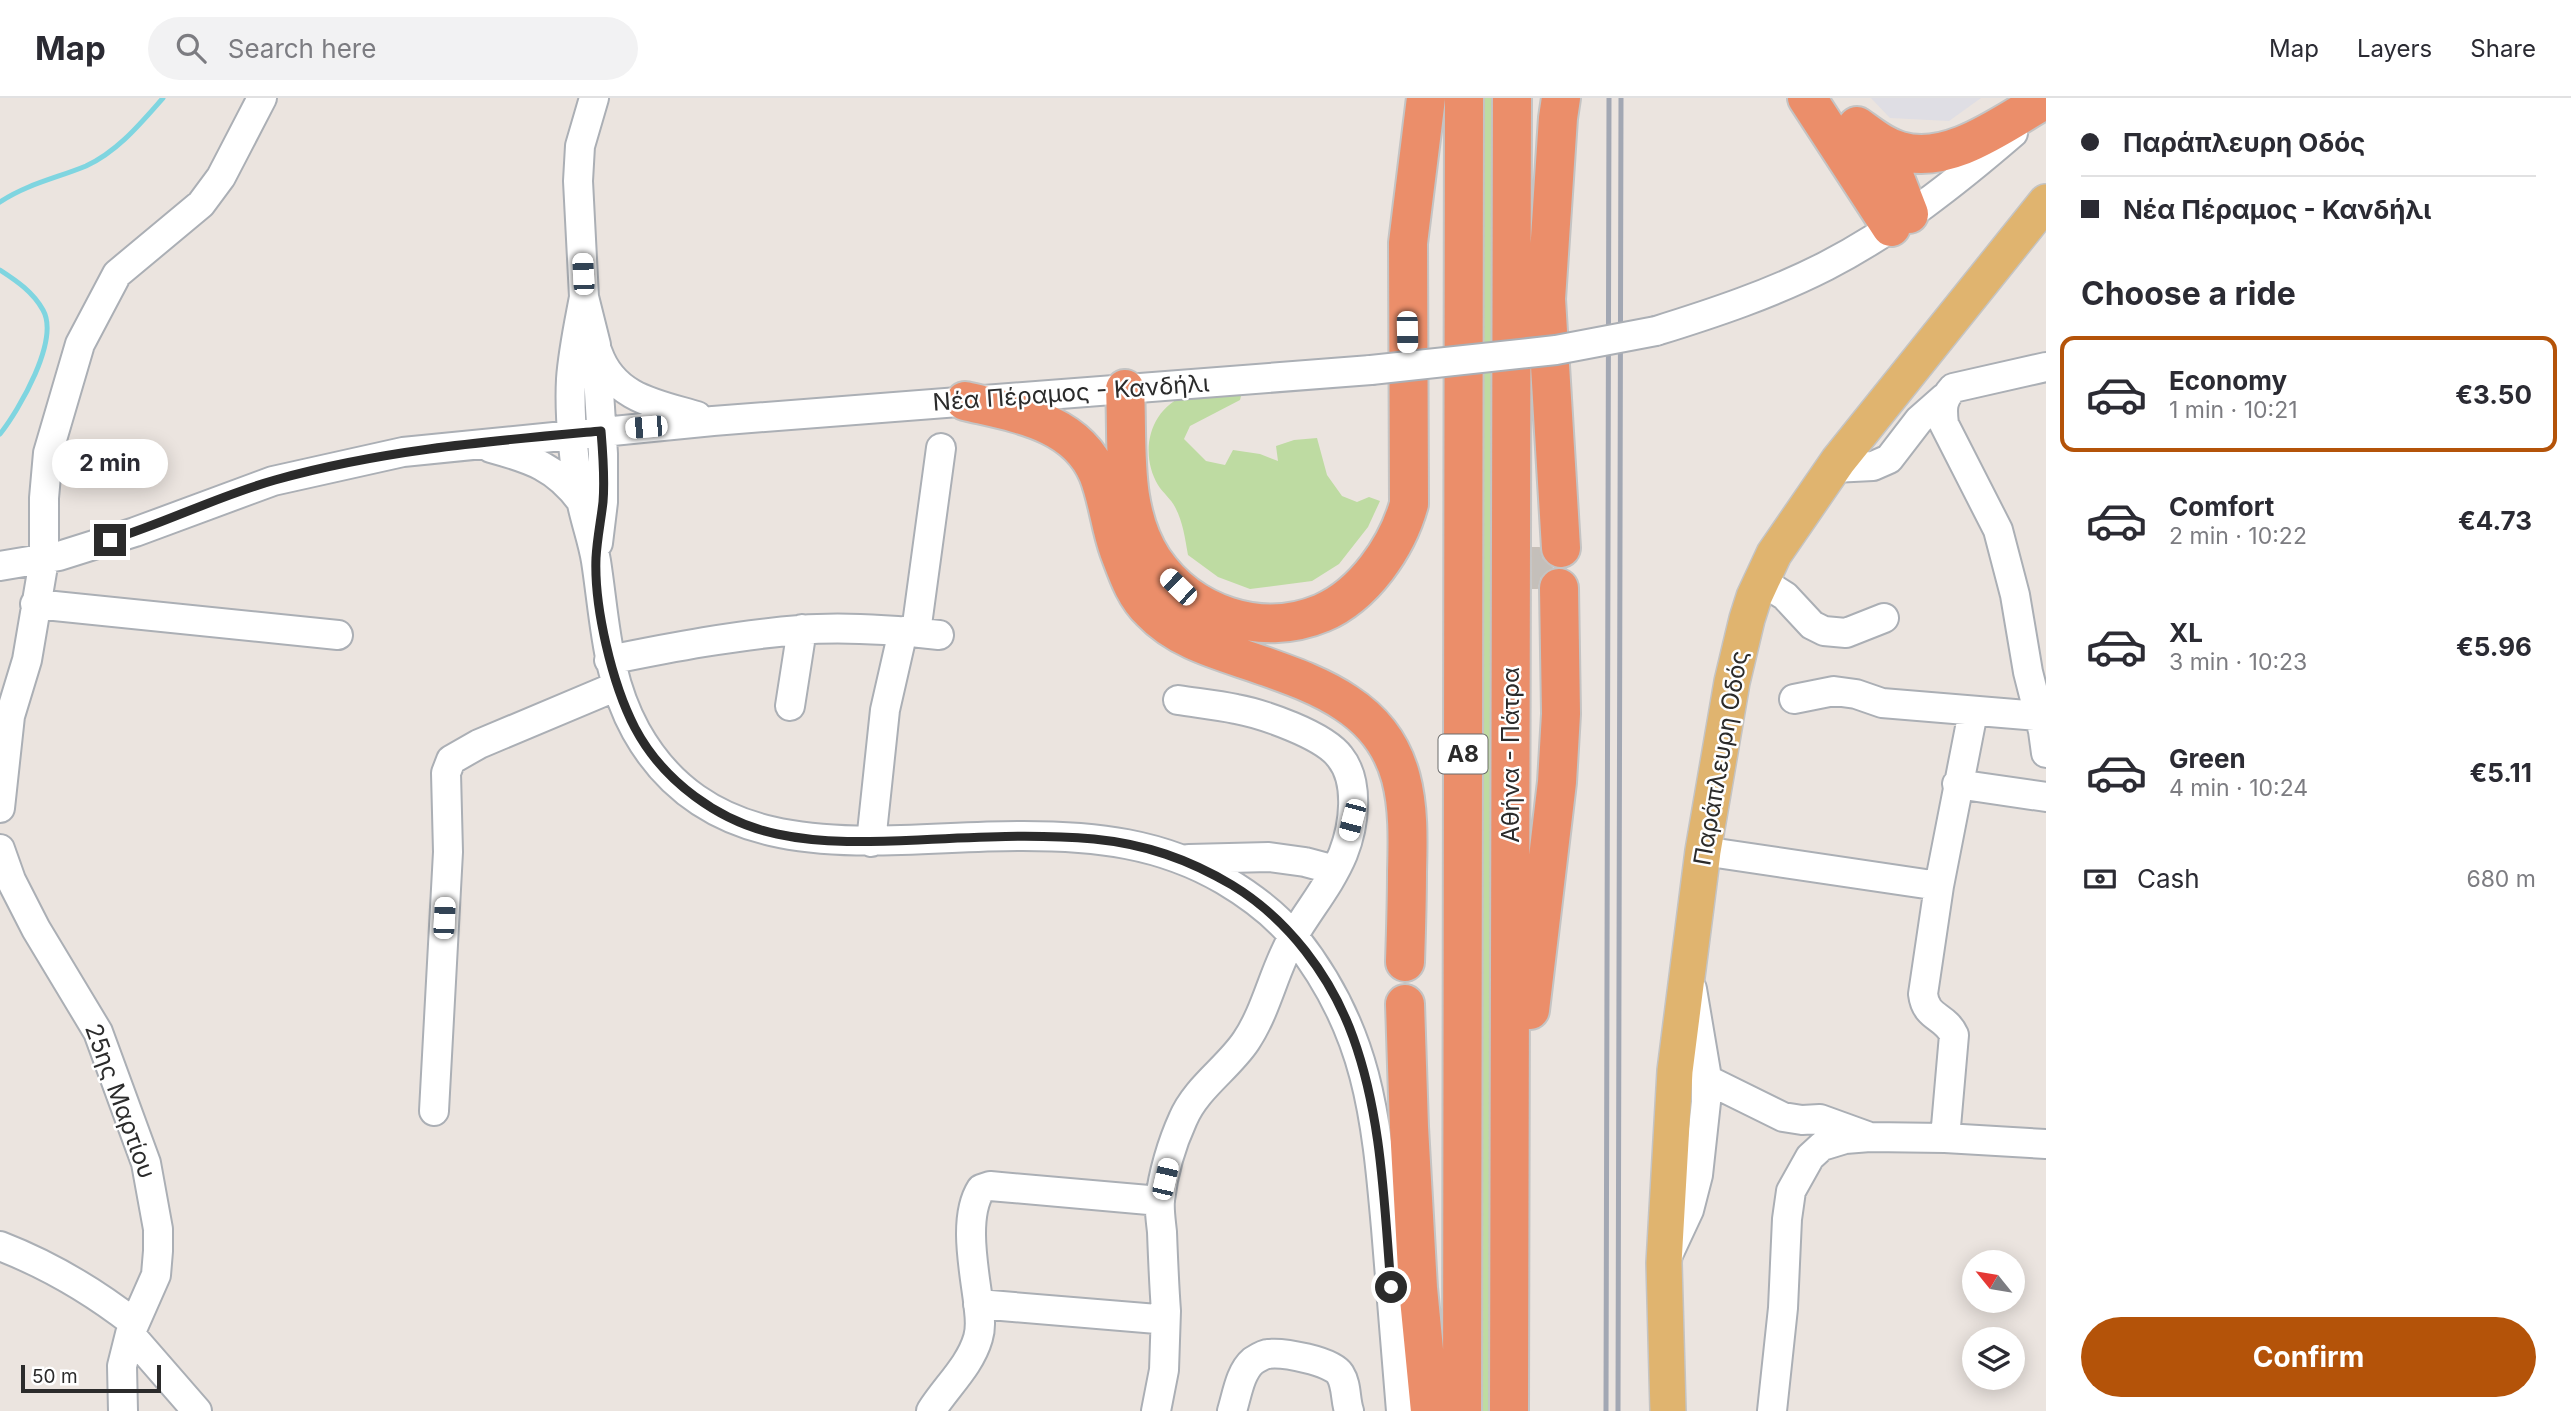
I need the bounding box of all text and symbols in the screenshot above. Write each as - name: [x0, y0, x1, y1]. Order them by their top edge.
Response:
- search box: [148, 17, 638, 80]
- text: Map: [35, 28, 106, 68]
- icon: search: [172, 29, 210, 67]
- text: Search here: [228, 33, 376, 64]
- text: Map: [2269, 34, 2319, 63]
- text: Layers: [2357, 34, 2432, 63]
- text: Share: [2470, 34, 2536, 63]
- text: Παράπλευρη Οδός: [2123, 127, 2365, 158]
- text: Νέα Πέραμος - Κανδήλι: [2123, 194, 2431, 225]
- car: [572, 252, 595, 296]
- text: Choose a ride: [2081, 274, 2296, 313]
- car: [1397, 311, 1418, 353]
- icon: car: [2085, 363, 2148, 426]
- text: Economy: [2169, 365, 2287, 396]
- street label: Νέα Πέραμος - Κανδήλι: [932, 368, 1211, 417]
- text: €3.50: [2455, 379, 2532, 410]
- text: 1 min · 10:21: [2169, 396, 2298, 424]
- car: [625, 415, 668, 439]
- callout: 2 min: [52, 438, 168, 488]
- text: 2 min: [79, 449, 141, 477]
- icon: car: [2085, 489, 2148, 552]
- text: Comfort: [2169, 491, 2274, 522]
- text: €4.73: [2458, 505, 2532, 536]
- text: 2 min · 10:22: [2169, 522, 2307, 550]
- route end: [94, 524, 126, 556]
- car: [1156, 565, 1201, 609]
- icon: car: [2085, 615, 2148, 678]
- text: XL: [2169, 617, 2203, 648]
- text: €5.96: [2456, 631, 2532, 662]
- street label: Παράπλευρη Οδός: [1687, 648, 1754, 868]
- text: 3 min · 10:23: [2169, 648, 2307, 676]
- street label: Αθήνα - Πάτρα: [1496, 667, 1525, 843]
- road number: Α8: [1438, 734, 1488, 774]
- icon: car: [2085, 741, 2148, 804]
- text: Green: [2169, 743, 2246, 774]
- text: €5.11: [2469, 757, 2532, 788]
- text: 4 min · 10:24: [2169, 774, 2308, 802]
- car: [1337, 797, 1368, 843]
- icon: cash: [2081, 860, 2119, 898]
- text: Cash: [2137, 863, 2200, 894]
- text: 680 m: [2466, 865, 2536, 893]
- car: [433, 896, 456, 940]
- street label: 25ης Μαρτίου: [79, 1020, 162, 1182]
- car: [1151, 1156, 1180, 1202]
- north arrow: [1962, 1250, 2025, 1312]
- map controls: [1962, 1250, 2025, 1390]
- route start: [1375, 1271, 1407, 1303]
- button: Confirm: [2081, 1317, 2536, 1397]
- button: layers: [1962, 1327, 2025, 1390]
- scale bar: [21, 1362, 161, 1394]
- text: 50 m: [32, 1365, 78, 1388]

